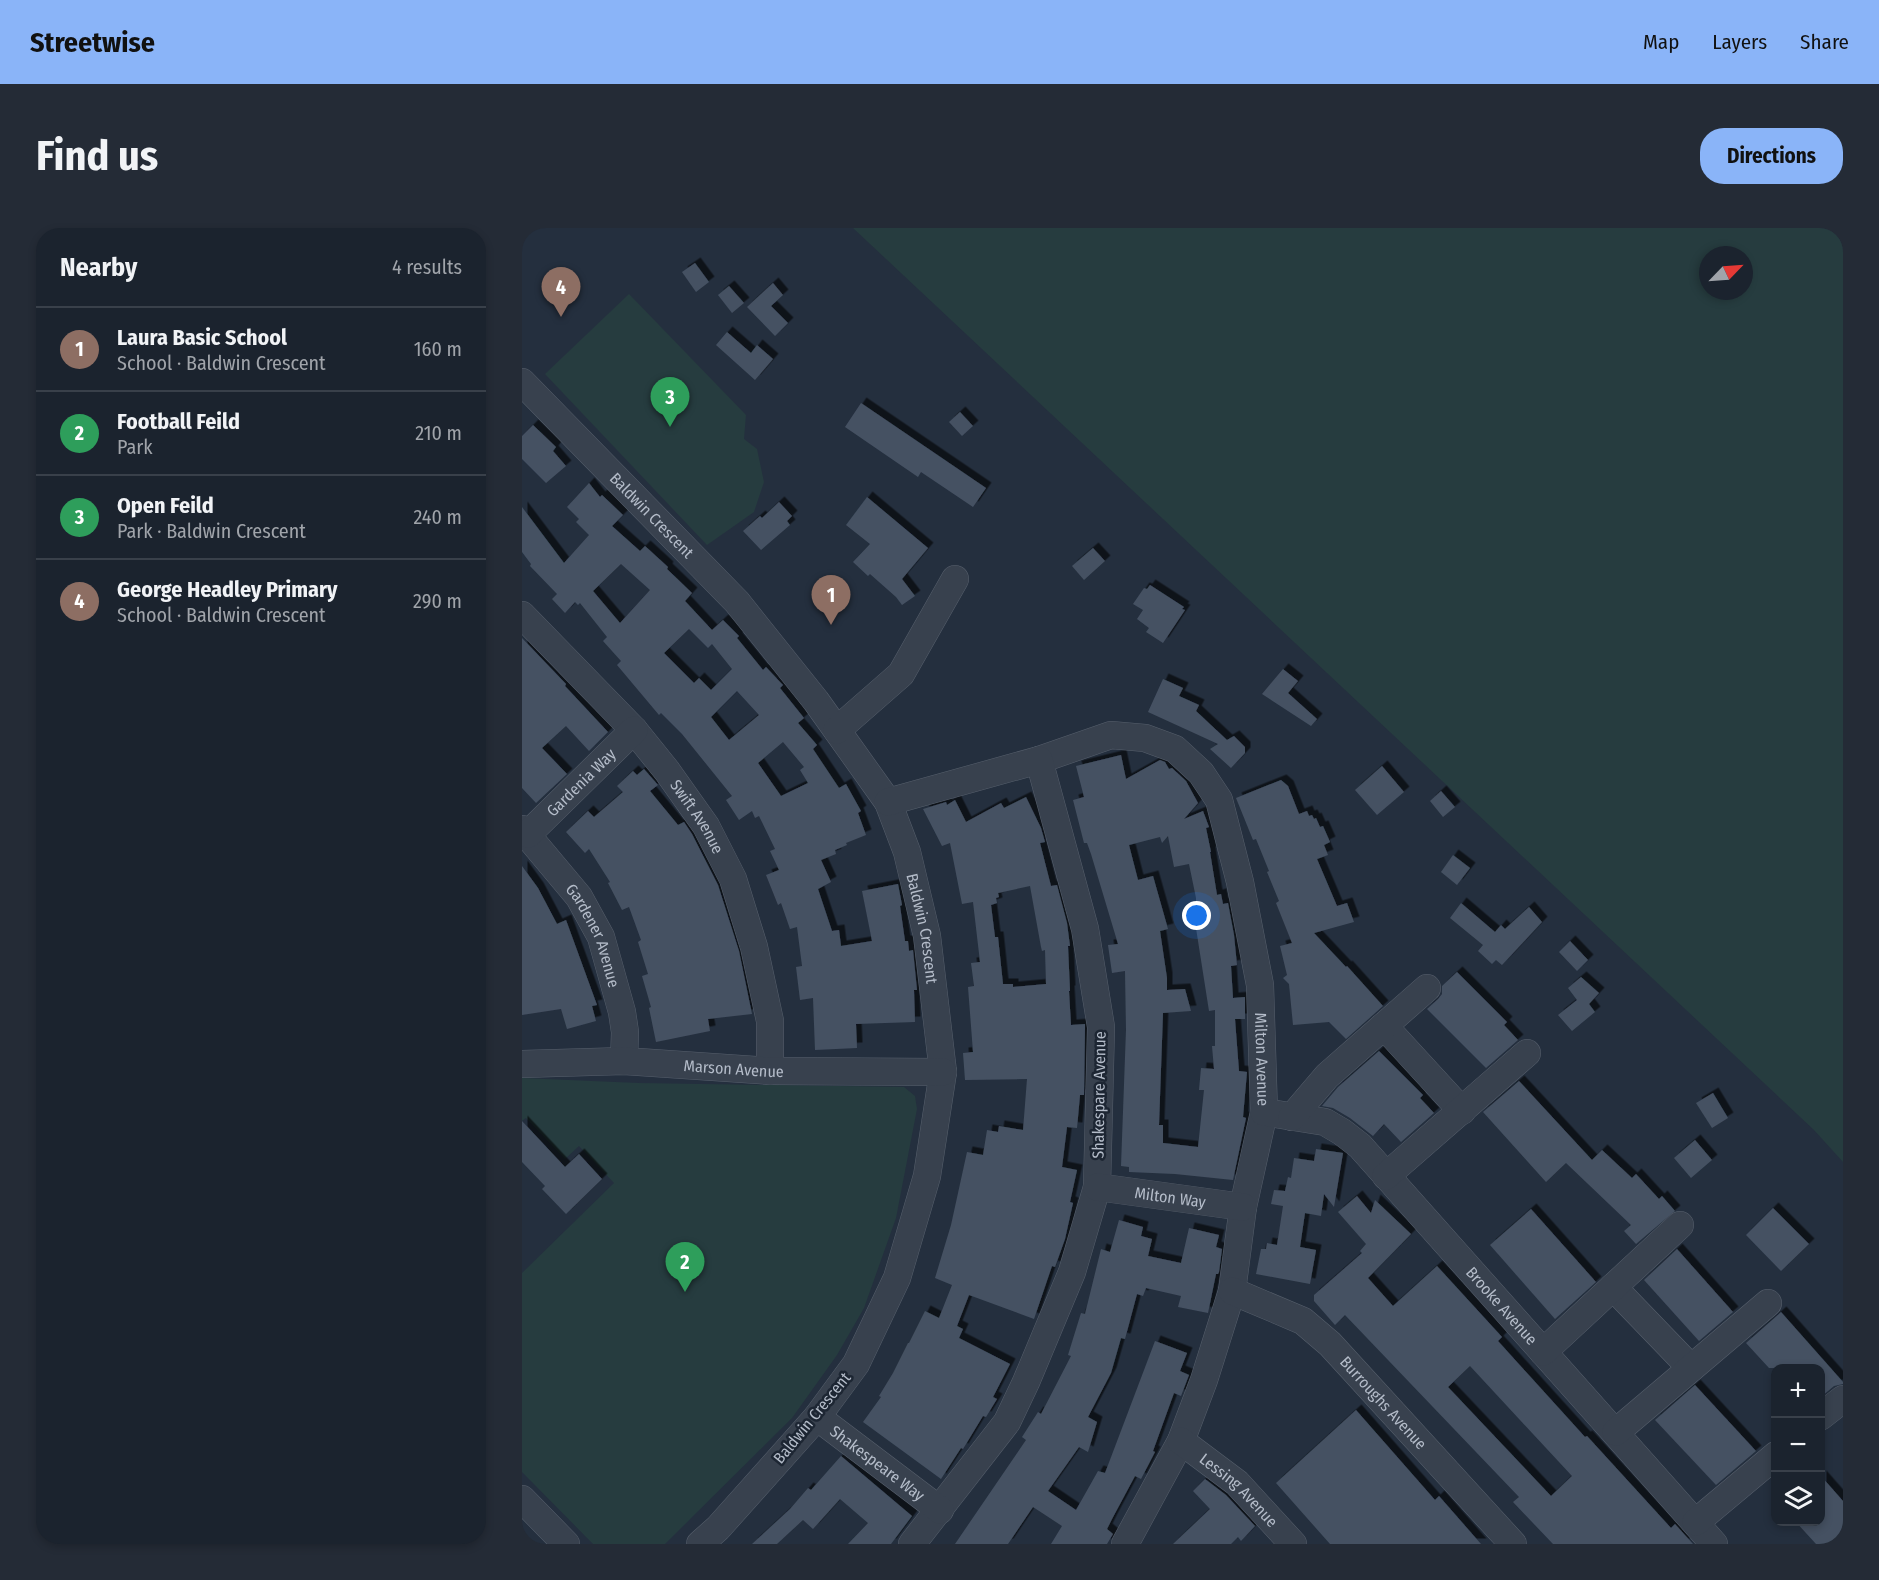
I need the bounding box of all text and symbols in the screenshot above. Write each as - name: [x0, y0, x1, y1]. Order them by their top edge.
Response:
- text: Streetwise: [30, 26, 155, 59]
- text: Map: [1643, 29, 1679, 55]
- text: Layers: [1712, 29, 1767, 55]
- text: Share: [1800, 29, 1849, 55]
- button: Directions: [1700, 128, 1843, 184]
- text: Find us: [36, 131, 158, 181]
- north arrow: [1699, 246, 1753, 300]
- text: Nearby: [60, 252, 137, 283]
- text: 4 results: [392, 255, 462, 279]
- pin: 4: [542, 268, 580, 317]
- text: Laura Basic School: [117, 324, 287, 351]
- text: 1: [75, 337, 84, 361]
- text: 160 m: [414, 337, 462, 361]
- text: School · Baldwin Crescent: [117, 351, 326, 375]
- pin: 3: [650, 378, 690, 427]
- text: Football Feild: [117, 408, 240, 435]
- text: 2: [75, 421, 84, 445]
- text: 210 m: [415, 421, 462, 445]
- text: Park: [117, 435, 153, 459]
- street label: Baldwin Crescent: [606, 468, 698, 562]
- text: Open Feild: [117, 492, 214, 519]
- text: 3: [75, 505, 84, 529]
- text: 240 m: [413, 505, 462, 529]
- text: Park · Baldwin Crescent: [117, 519, 306, 543]
- text: George Headley Primary: [117, 576, 338, 603]
- pin: 1: [812, 576, 850, 625]
- text: 4: [74, 589, 85, 613]
- text: 290 m: [413, 589, 462, 613]
- text: School · Baldwin Crescent: [117, 603, 326, 627]
- street label: Gardenia Way: [542, 744, 620, 820]
- street label: Swift Avenue: [667, 776, 728, 857]
- street label: Baldwin Crescent: [903, 871, 942, 985]
- street label: Gardener Avenue: [562, 879, 624, 990]
- your location: [1182, 901, 1211, 930]
- street label: Milton Avenue: [1251, 1012, 1273, 1106]
- street label: Shakespare Avenue: [1088, 1031, 1110, 1159]
- street label: Marson Avenue: [683, 1056, 784, 1081]
- street label: Milton Way: [1134, 1183, 1208, 1211]
- pin: 2: [666, 1242, 704, 1292]
- street label: Brooke Avenue: [1462, 1263, 1542, 1349]
- street label: Burroughs Avenue: [1336, 1352, 1431, 1453]
- map controls: [1771, 1364, 1825, 1526]
- button: +: [1771, 1364, 1825, 1418]
- street label: Baldwin Crescent: [769, 1368, 855, 1467]
- button: −: [1771, 1418, 1825, 1472]
- street label: Shakespeare Way: [827, 1421, 929, 1505]
- street label: Lessing Avenue: [1196, 1449, 1282, 1531]
- button: layers: [1771, 1472, 1825, 1526]

